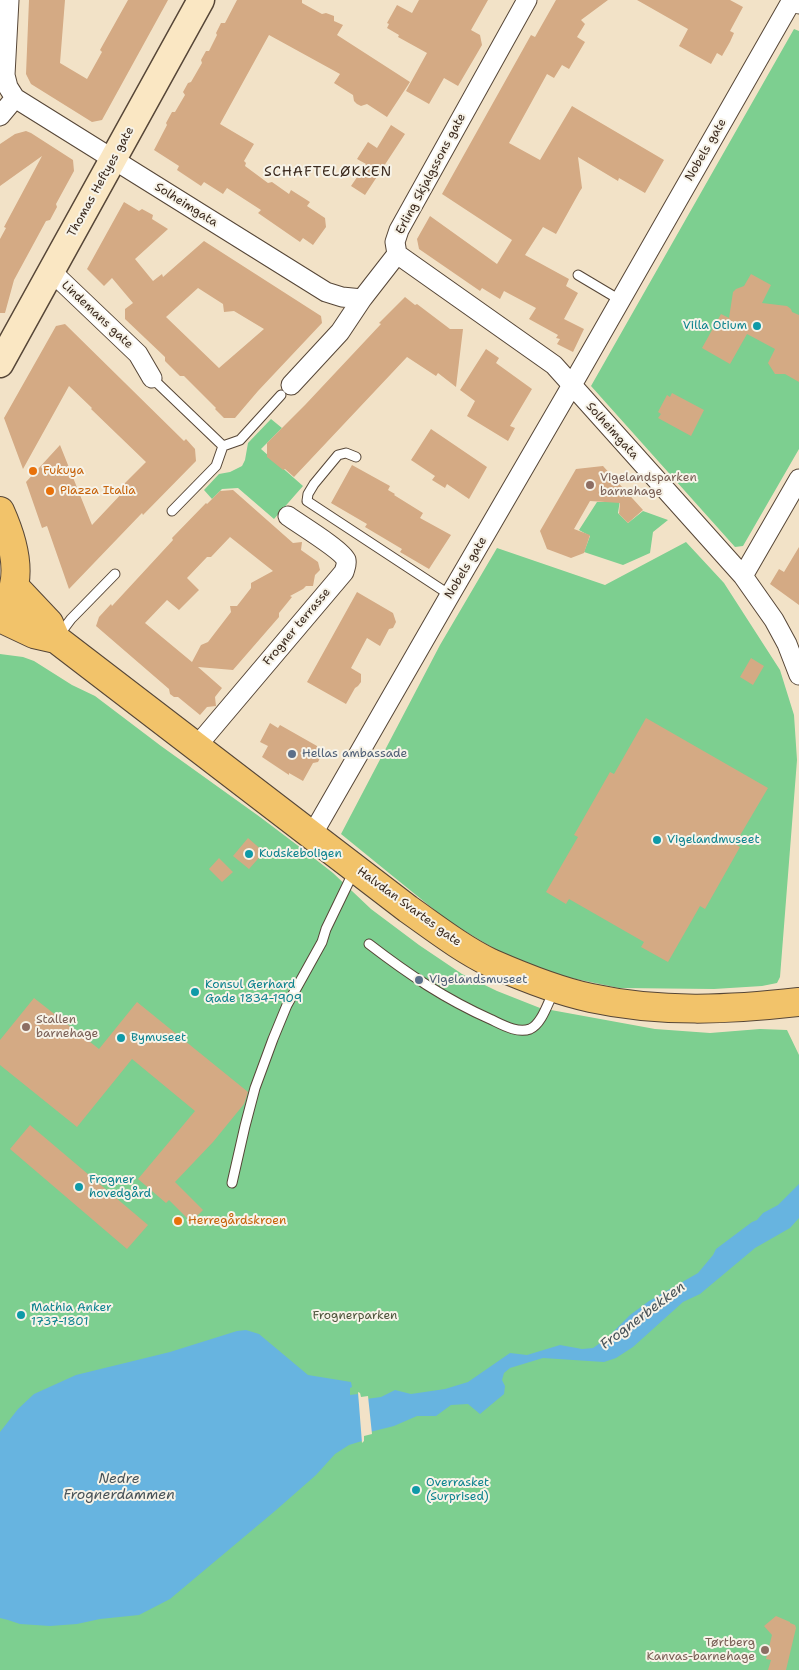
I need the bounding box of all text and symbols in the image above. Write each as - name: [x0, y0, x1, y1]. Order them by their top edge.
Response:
- street label: Erling Skjalgssons gate: [393, 111, 469, 237]
- street label: Nobels gate: [682, 116, 730, 184]
- street label: Thomas Heftyes gate: [65, 124, 137, 240]
- district label: SCHAFTELØKKEN: [262, 164, 394, 180]
- street label: Solheimgata: [152, 180, 220, 230]
- street label: Lindemans gate: [58, 278, 136, 352]
- place label: Villa Otium: [683, 319, 747, 333]
- marker: Villa Otium: [751, 320, 763, 332]
- street label: Solheimgata: [583, 400, 641, 462]
- place label: Fukuya: [43, 464, 84, 478]
- marker: Fukuya: [27, 465, 39, 477]
- place label: Vigelandsparken barnehage: [600, 471, 697, 499]
- marker: Vigelandsparken barnehage: [584, 479, 596, 491]
- place label: Piazza Italia: [60, 484, 136, 498]
- marker: Piazza Italia: [44, 485, 56, 497]
- street label: Nobels gate: [442, 534, 490, 602]
- street label: Frogner terrasse: [260, 585, 334, 669]
- place label: Hellas ambassade: [302, 747, 407, 761]
- marker: Hellas ambassade: [286, 748, 298, 760]
- place label: Vigelandmuseet: [667, 833, 760, 847]
- marker: Vigelandmuseet: [651, 834, 663, 846]
- place label: Kudskeboligen: [259, 847, 342, 861]
- marker: Kudskeboligen: [243, 848, 255, 860]
- street label: Halvdan Svartes gate: [354, 864, 464, 950]
- place label: Vigelandsmuseet: [429, 973, 527, 987]
- marker: Vigelandsmuseet: [413, 974, 425, 986]
- place label: Konsul Gerhard Gade 1834-1909: [205, 978, 302, 1006]
- marker: Konsul Gerhard Gade 1834-1909: [189, 986, 201, 998]
- place label: Stallen barnehage: [36, 1013, 98, 1041]
- marker: Stallen barnehage: [20, 1021, 32, 1033]
- place label: Bymuseet: [131, 1031, 186, 1045]
- marker: Bymuseet: [115, 1032, 127, 1044]
- place label: Frogner hovedgård: [89, 1173, 151, 1201]
- marker: Frogner hovedgård: [73, 1181, 85, 1193]
- place label: Herregårdskroen: [188, 1214, 286, 1228]
- marker: Herregårdskroen: [172, 1215, 184, 1227]
- water label: Frognerbekken: [597, 1279, 689, 1353]
- place label: Mathia Anker 1737-1801: [31, 1301, 112, 1329]
- marker: Mathia Anker 1737-1801: [15, 1309, 27, 1321]
- park label: Frognerparken: [313, 1309, 397, 1323]
- water label: Nedre Frognerdammen: [63, 1471, 175, 1504]
- place label: Overrasket (Surprised): [426, 1476, 489, 1504]
- marker: Overrasket (Surprised): [410, 1484, 422, 1496]
- place label: Tørtberg Kanvas-barnehage: [646, 1636, 755, 1664]
- marker: Tørtberg Kanvas-barnehage: [759, 1644, 771, 1656]

